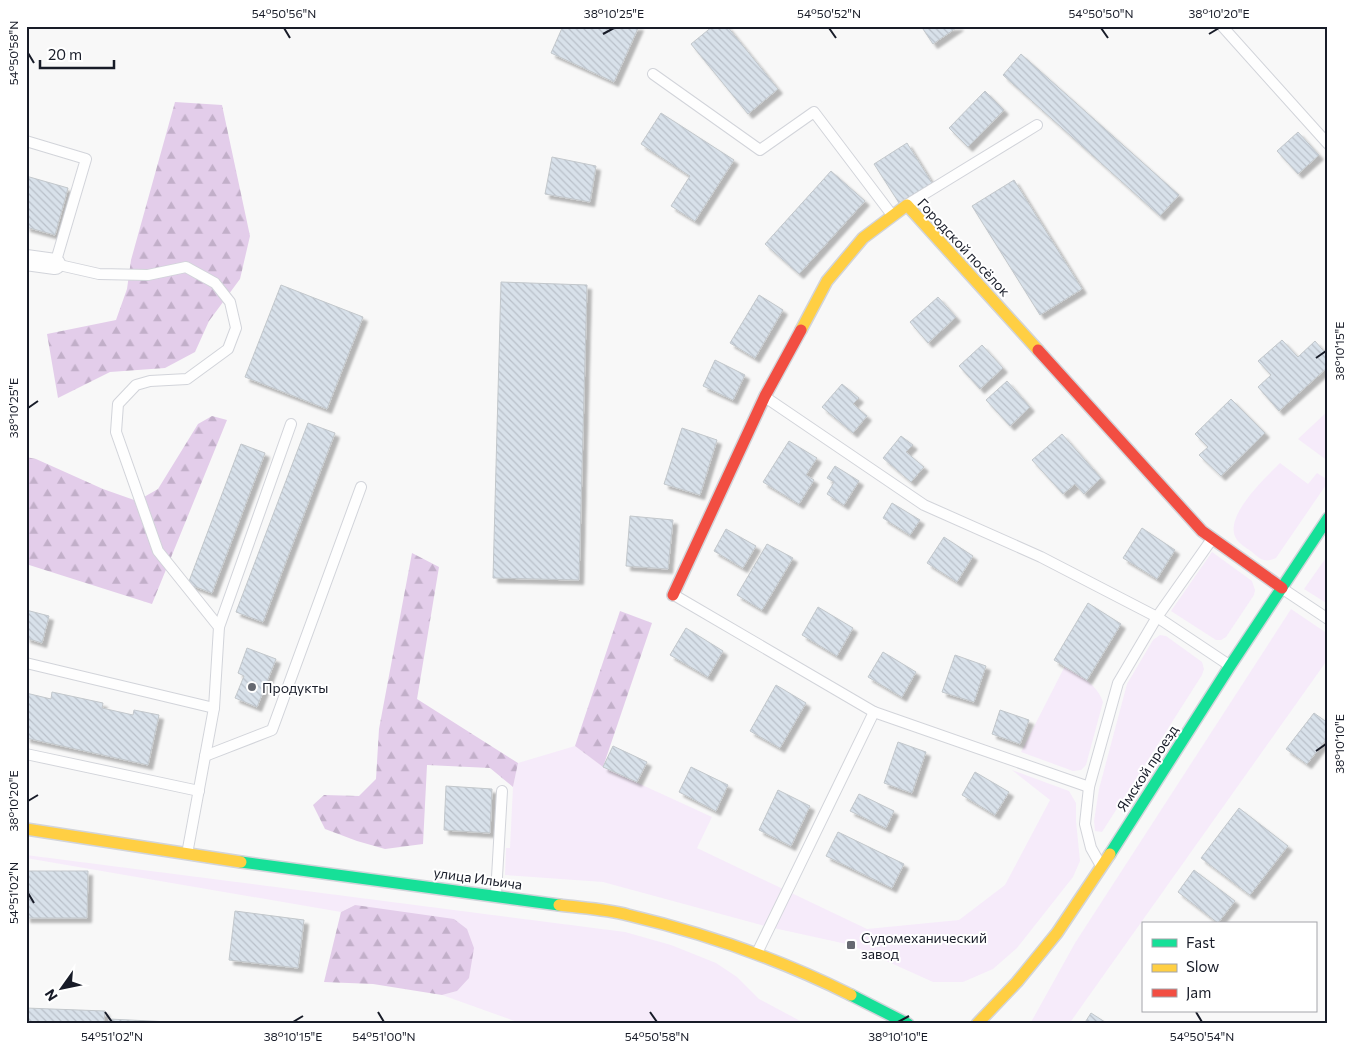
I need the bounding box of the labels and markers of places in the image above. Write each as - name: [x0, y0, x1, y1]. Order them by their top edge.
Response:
- place label: Продукты: [262, 679, 328, 696]
- marker: Продукты: [246, 681, 258, 693]
- place label: Судомеханический завод: [861, 929, 987, 962]
- marker: Судомеханический завод: [845, 939, 857, 951]

